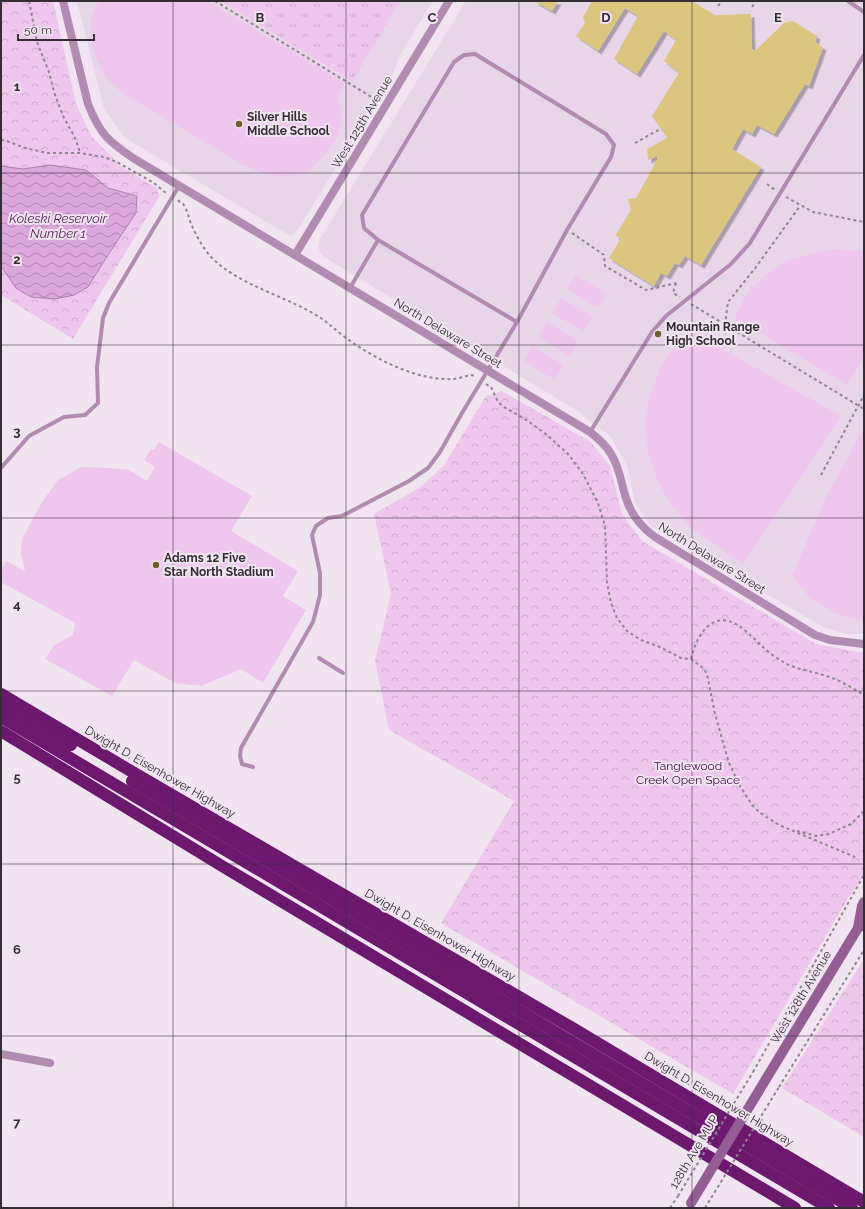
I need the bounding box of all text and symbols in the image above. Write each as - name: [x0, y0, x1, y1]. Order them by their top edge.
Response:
- text: B: [256, 10, 265, 25]
- text: C: [428, 10, 437, 25]
- text: D: [601, 10, 611, 25]
- text: E: [774, 10, 782, 25]
- scale bar: [18, 16, 94, 42]
- text: 50 m: [24, 23, 52, 37]
- street label: West 125th Avenue: [329, 73, 395, 171]
- text: 1: [14, 79, 21, 94]
- place label: Silver Hills Middle School: [247, 110, 330, 138]
- marker: Silver Hills Middle School: [234, 119, 244, 129]
- water label: Koleski Reservoir Number 1: [9, 211, 107, 241]
- text: 2: [13, 252, 21, 267]
- street label: North Delaware Street: [392, 295, 504, 371]
- place label: Mountain Range High School: [666, 320, 760, 348]
- marker: Mountain Range High School: [653, 329, 663, 339]
- text: 3: [13, 424, 21, 439]
- street label: North Delaware Street: [656, 519, 768, 597]
- place label: Adams 12 Five Star North Stadium: [164, 551, 274, 579]
- marker: Adams 12 Five Star North Stadium: [151, 560, 161, 570]
- text: 4: [13, 597, 21, 612]
- street label: Dwight D. Eisenhower Highway: [82, 723, 238, 821]
- park label: Tanglewood Creek Open Space: [636, 759, 740, 787]
- text: 5: [13, 770, 21, 785]
- street label: Dwight D. Eisenhower Highway: [362, 886, 518, 984]
- text: 6: [13, 942, 21, 957]
- street label: West 128th Avenue: [768, 948, 834, 1046]
- street label: Dwight D. Eisenhower Highway: [642, 1049, 797, 1149]
- street label: 128th Ave MUP: [667, 1112, 722, 1191]
- text: 7: [13, 1115, 21, 1130]

